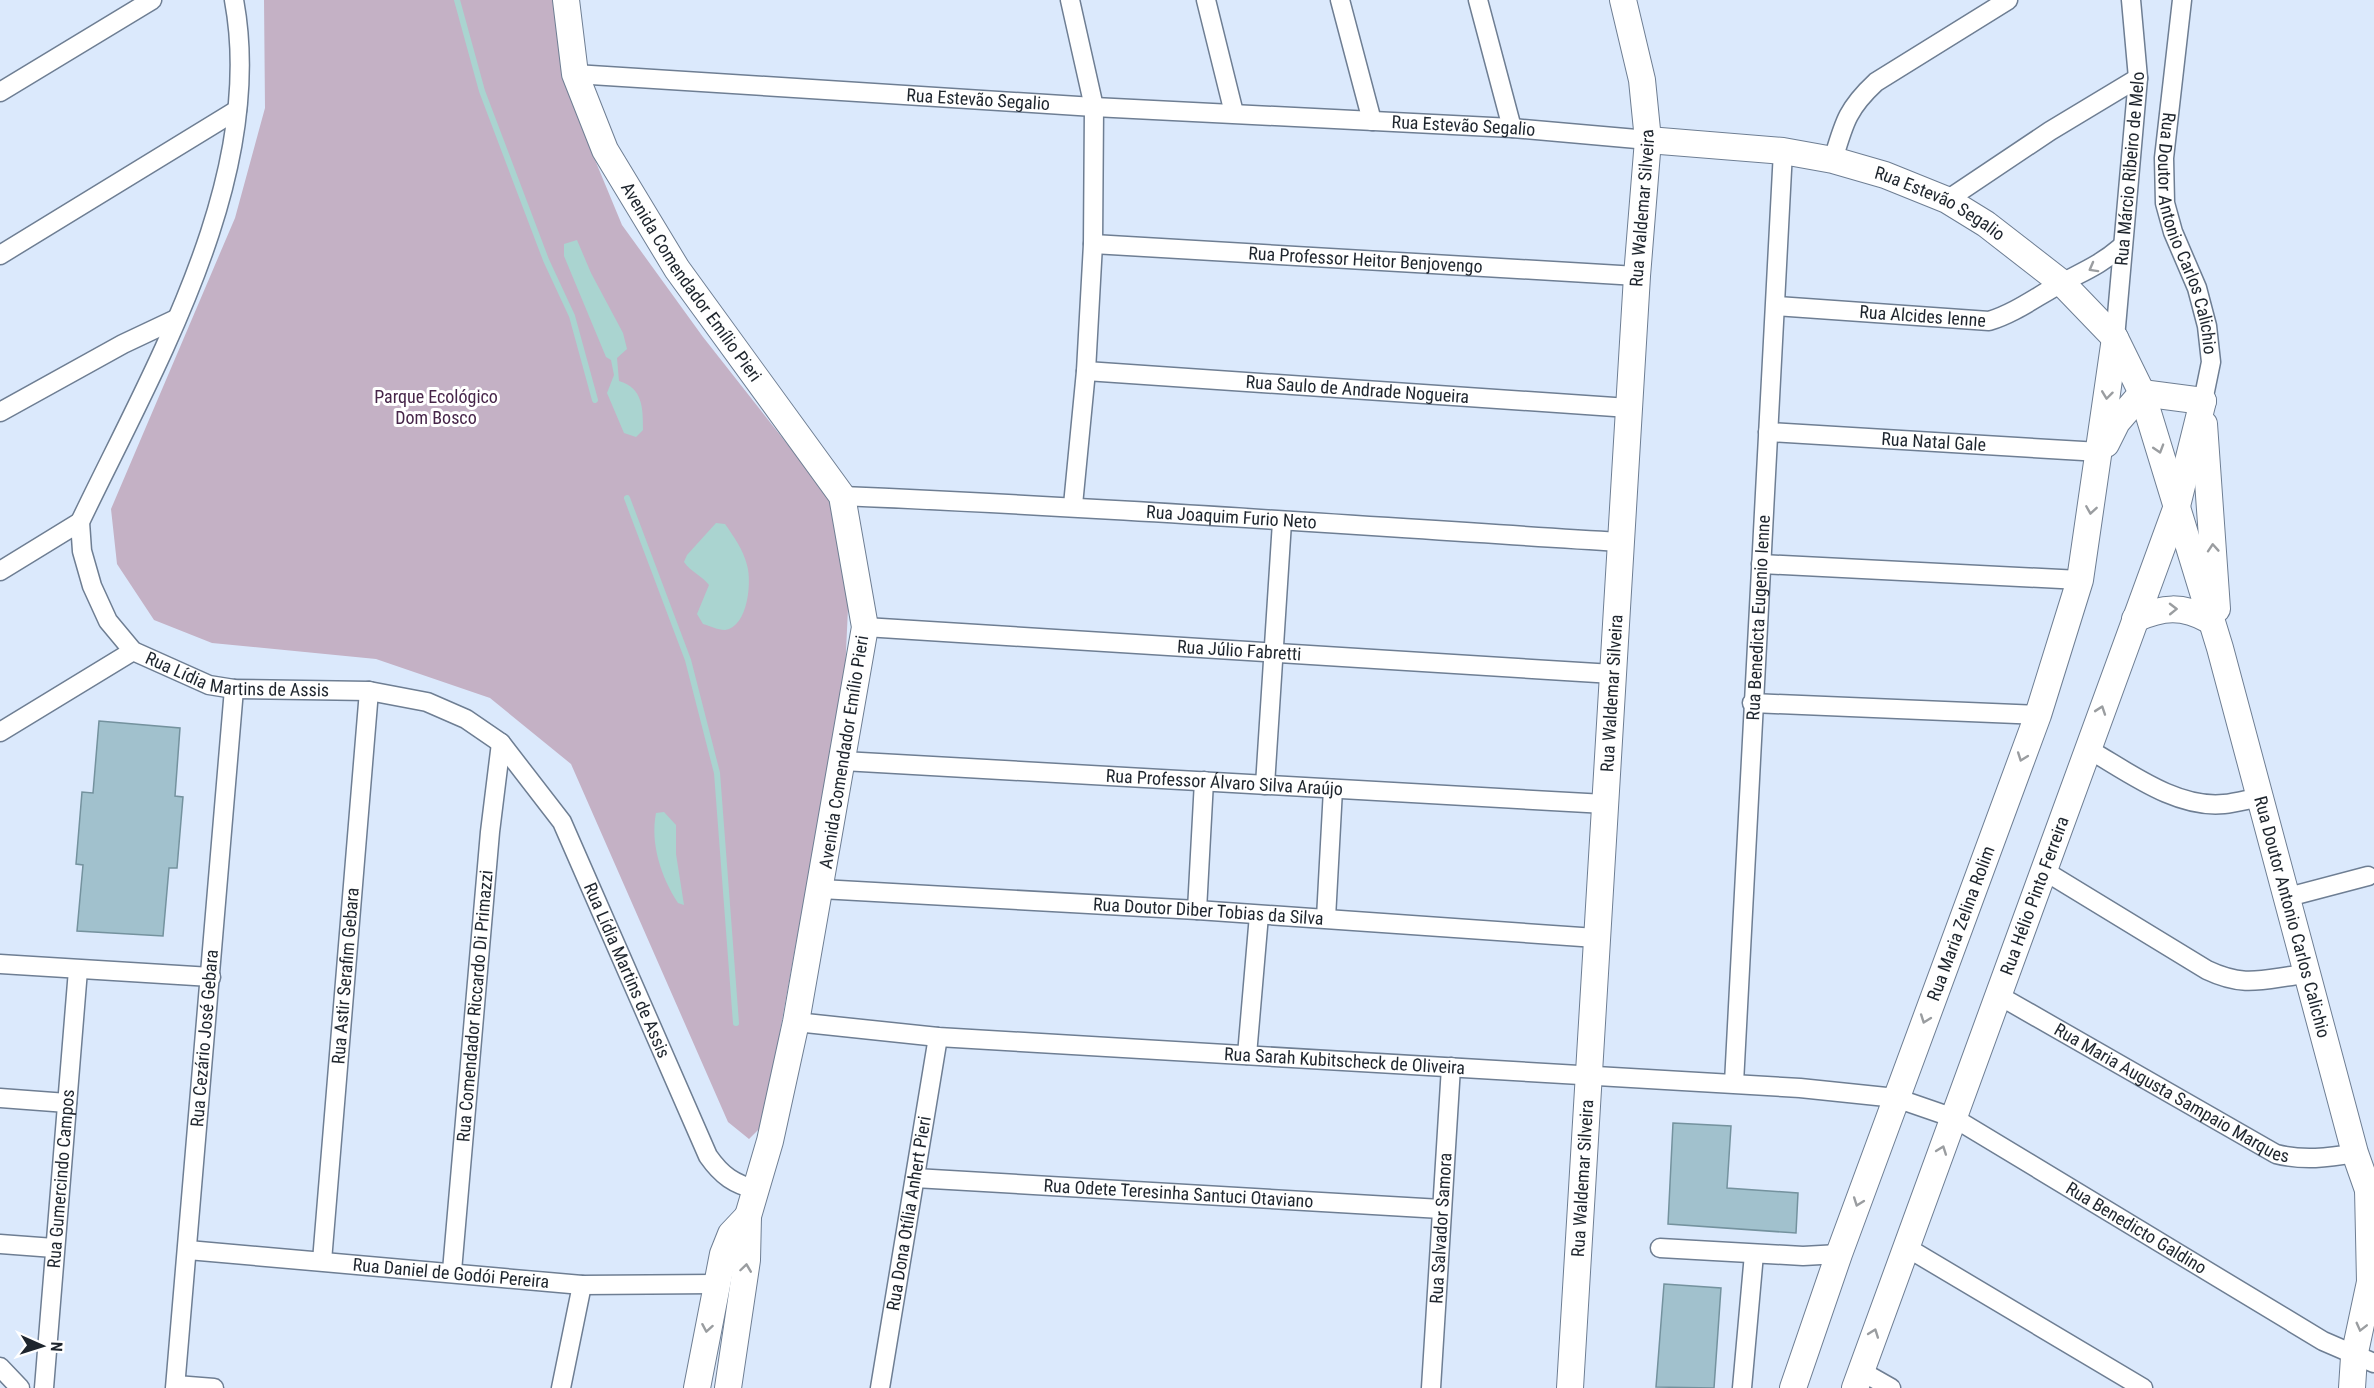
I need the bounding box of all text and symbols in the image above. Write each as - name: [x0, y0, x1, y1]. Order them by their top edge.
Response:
- street label: Rua Márcio Ribeiro de Melo: [2110, 71, 2148, 266]
- street label: Rua Estevão Segalio: [906, 84, 1051, 114]
- street label: Rua Estevão Segalio: [1391, 111, 1536, 140]
- street label: Rua Doutor Antonio Carlos Calichio: [2154, 111, 2221, 355]
- street label: Rua Waldemar Silveira: [1625, 129, 1658, 288]
- street label: Rua Estevão Segalio: [1872, 162, 2009, 245]
- street label: Avenida Comendador Emílio Pieri: [617, 178, 766, 385]
- street label: Rua Professor Heitor Benjovengo: [1248, 242, 1483, 277]
- one-way arrow: [2089, 261, 2100, 272]
- street label: Rua Alcides Ienne: [1859, 301, 1987, 331]
- street label: Rua Saulo de Andrade Nogueira: [1245, 371, 1470, 407]
- park label: Parque Ecológico Dom Bosco: [374, 386, 498, 428]
- one-way arrow: [2102, 390, 2114, 399]
- street label: Rua Natal Gale: [1881, 428, 1987, 455]
- one-way arrow: [2152, 443, 2164, 454]
- street label: Rua Joaquim Furio Neto: [1146, 501, 1317, 533]
- one-way arrow: [2085, 504, 2098, 514]
- street label: Rua Benedicta Eugenio Ienne: [1742, 514, 1774, 721]
- one-way arrow: [2207, 543, 2220, 552]
- one-way arrow: [2168, 602, 2177, 615]
- street label: Rua Waldemar Silveira: [1596, 614, 1627, 773]
- street label: Avenida Comendador Emílio Pieri: [815, 634, 872, 870]
- street label: Rua Júlio Fabretti: [1177, 636, 1302, 664]
- street label: Rua Lídia Martins de Assis: [142, 647, 329, 700]
- one-way arrow: [2094, 705, 2107, 716]
- one-way arrow: [2017, 751, 2029, 762]
- street label: Rua Professor Álvaro Silva Araújo: [1105, 765, 1344, 799]
- street label: Rua Doutor Antonio Carlos Calichio: [2250, 794, 2335, 1040]
- street label: Rua Hélio Pinto Ferreira: [1996, 813, 2073, 978]
- street label: Rua Maria Zelina Rolim: [1922, 843, 1999, 1004]
- street label: Rua Comendador Riccardo Di Primazzi: [452, 869, 497, 1143]
- street label: Rua Lídia Martins de Assis: [580, 879, 675, 1061]
- street label: Rua Astir Serafim Gebara: [327, 887, 363, 1065]
- street label: Rua Doutor Diber Tobias da Silva: [1093, 893, 1324, 929]
- street label: Rua Cezário José Gebara: [186, 949, 222, 1128]
- one-way arrow: [1920, 1013, 1932, 1024]
- street label: Rua Maria Augusta Sampaio Marques: [2051, 1018, 2291, 1167]
- street label: Rua Sarah Kubitscheck de Oliveira: [1224, 1043, 1466, 1078]
- street label: Rua Gumercindo Campos: [43, 1088, 78, 1269]
- street label: Rua Waldemar Silveira: [1567, 1099, 1597, 1258]
- street label: Rua Dona Otília Anhert Pieri: [882, 1114, 935, 1312]
- one-way arrow: [1935, 1145, 1947, 1156]
- street label: Rua Salvador Samora: [1425, 1152, 1456, 1304]
- street label: Rua Odete Teresinha Santuci Otaviano: [1043, 1175, 1314, 1211]
- street label: Rua Benedicto Galdino: [2062, 1177, 2211, 1278]
- one-way arrow: [1852, 1196, 1865, 1207]
- street label: Rua Daniel de Godói Pereira: [352, 1254, 550, 1292]
- one-way arrow: [739, 1263, 751, 1273]
- north arrow: [12, 1316, 72, 1376]
- one-way arrow: [2356, 1321, 2368, 1332]
- one-way arrow: [702, 1323, 714, 1333]
- one-way arrow: [1867, 1328, 1880, 1339]
- text: N: [47, 1341, 66, 1352]

